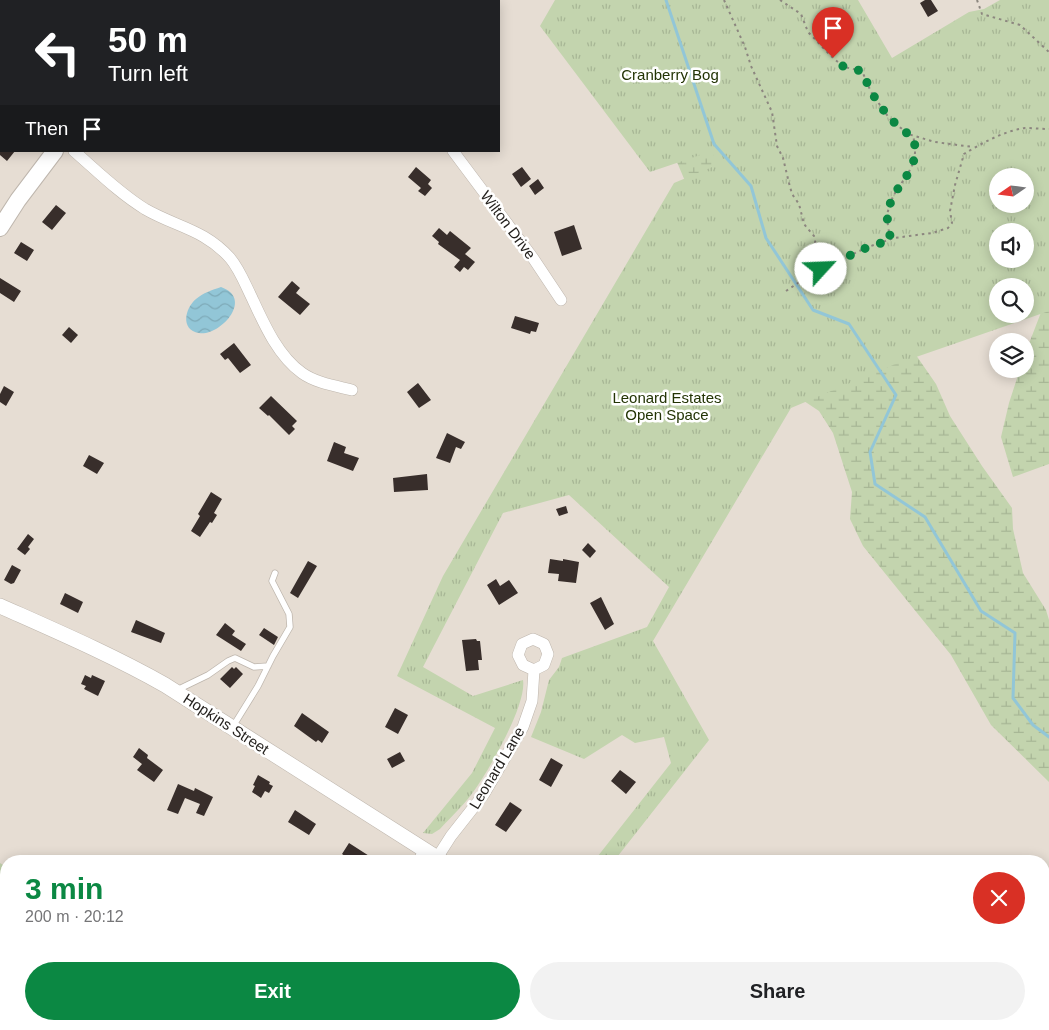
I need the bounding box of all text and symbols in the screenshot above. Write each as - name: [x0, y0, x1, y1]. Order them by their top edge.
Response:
- pin: [812, 7, 854, 58]
- icon: arrive: [819, 14, 847, 42]
- icon: left: [25, 20, 90, 85]
- text: 50 m: [108, 20, 188, 59]
- text: Turn left: [108, 61, 188, 86]
- park label: Cranberry Bog: [621, 66, 719, 83]
- icon: arrive: [78, 115, 106, 143]
- text: Then: [25, 118, 68, 139]
- north arrow: [989, 168, 1034, 212]
- map controls: [989, 168, 1034, 378]
- street label: Wilton Drive: [477, 187, 540, 262]
- button: sound: [989, 223, 1034, 268]
- position arrow: [794, 242, 846, 294]
- button: search: [989, 278, 1034, 323]
- button: layers: [989, 333, 1034, 378]
- park label: Leonard Estates Open Space: [612, 389, 722, 423]
- street label: Hopkins Street: [180, 690, 273, 758]
- street label: Leonard Lane: [465, 724, 528, 812]
- text: 3 min: [25, 872, 103, 905]
- button: close: [973, 872, 1025, 924]
- text: 200 m · 20:12: [25, 908, 124, 925]
- button: Exit: [25, 962, 520, 1020]
- button: Share: [530, 962, 1025, 1020]

